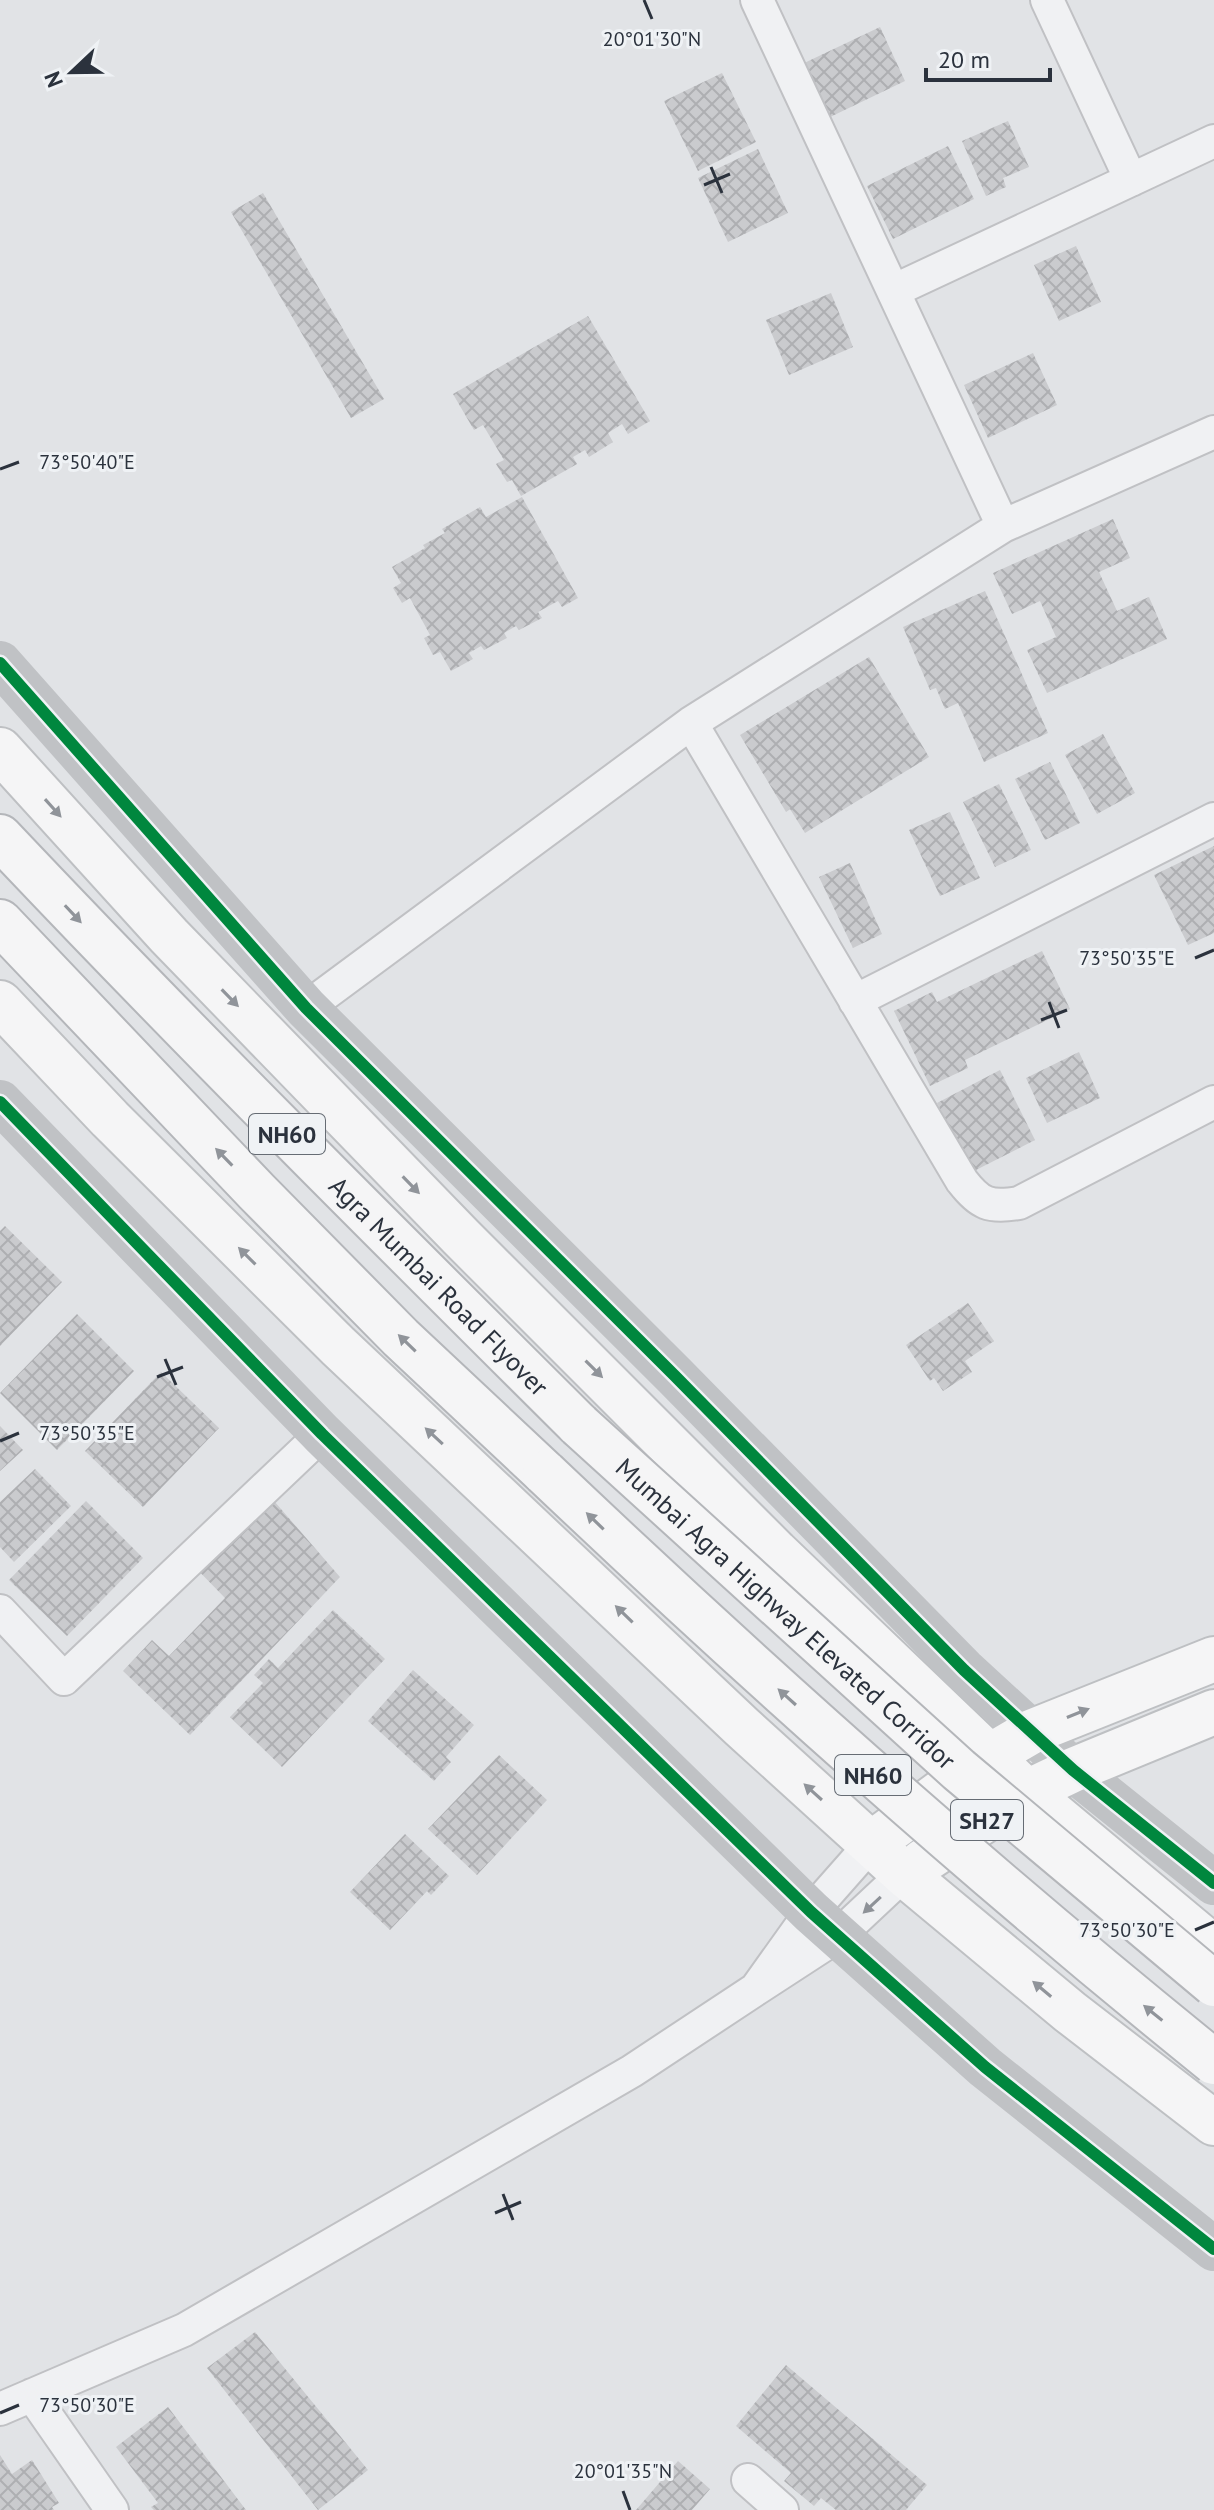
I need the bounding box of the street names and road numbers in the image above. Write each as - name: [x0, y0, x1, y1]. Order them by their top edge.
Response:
- road number: NH60: [249, 1114, 325, 1154]
- street label: Agra Mumbai Road Flyover: [323, 1169, 556, 1402]
- street label: Mumbai Agra Highway Elevated Corridor: [609, 1450, 963, 1776]
- road number: NH60: [835, 1755, 911, 1795]
- road number: SH27: [951, 1800, 1023, 1840]

